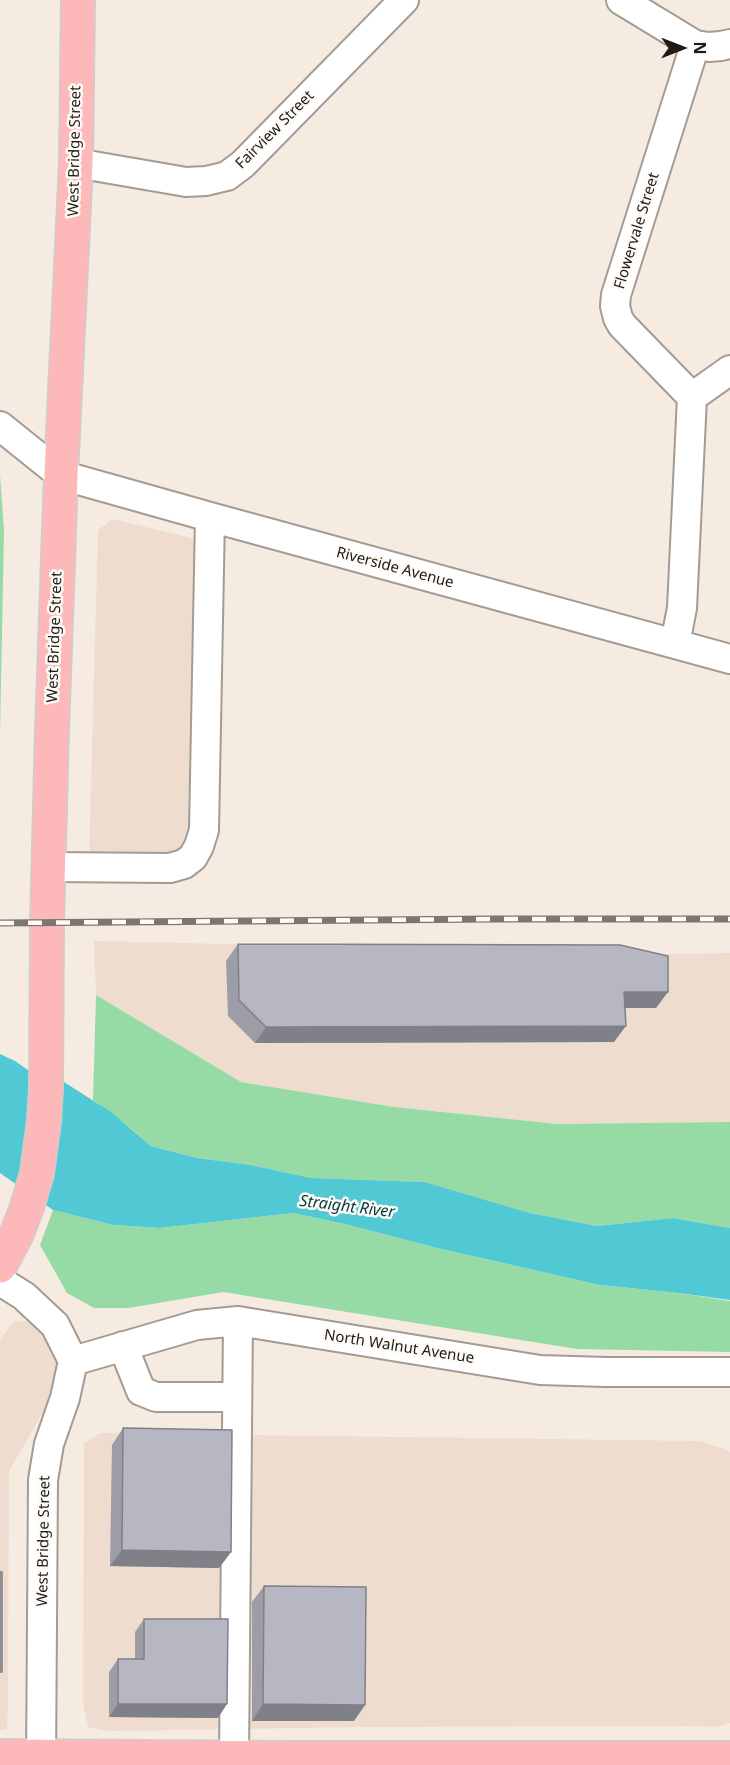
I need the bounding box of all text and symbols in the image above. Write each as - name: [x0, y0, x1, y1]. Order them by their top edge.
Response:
- north arrow: [652, 18, 712, 78]
- text: N: [689, 41, 711, 55]
- street label: West Bridge Street: [65, 85, 85, 217]
- street label: Fairview Street: [232, 87, 318, 173]
- street label: Flowervale Street: [611, 171, 663, 291]
- street label: Riverside Avenue: [334, 544, 456, 592]
- street label: West Bridge Street: [44, 571, 66, 703]
- water label: Straight River: [298, 1192, 396, 1222]
- street label: North Walnut Avenue: [323, 1326, 475, 1368]
- street label: West Bridge Street: [34, 1475, 54, 1607]

